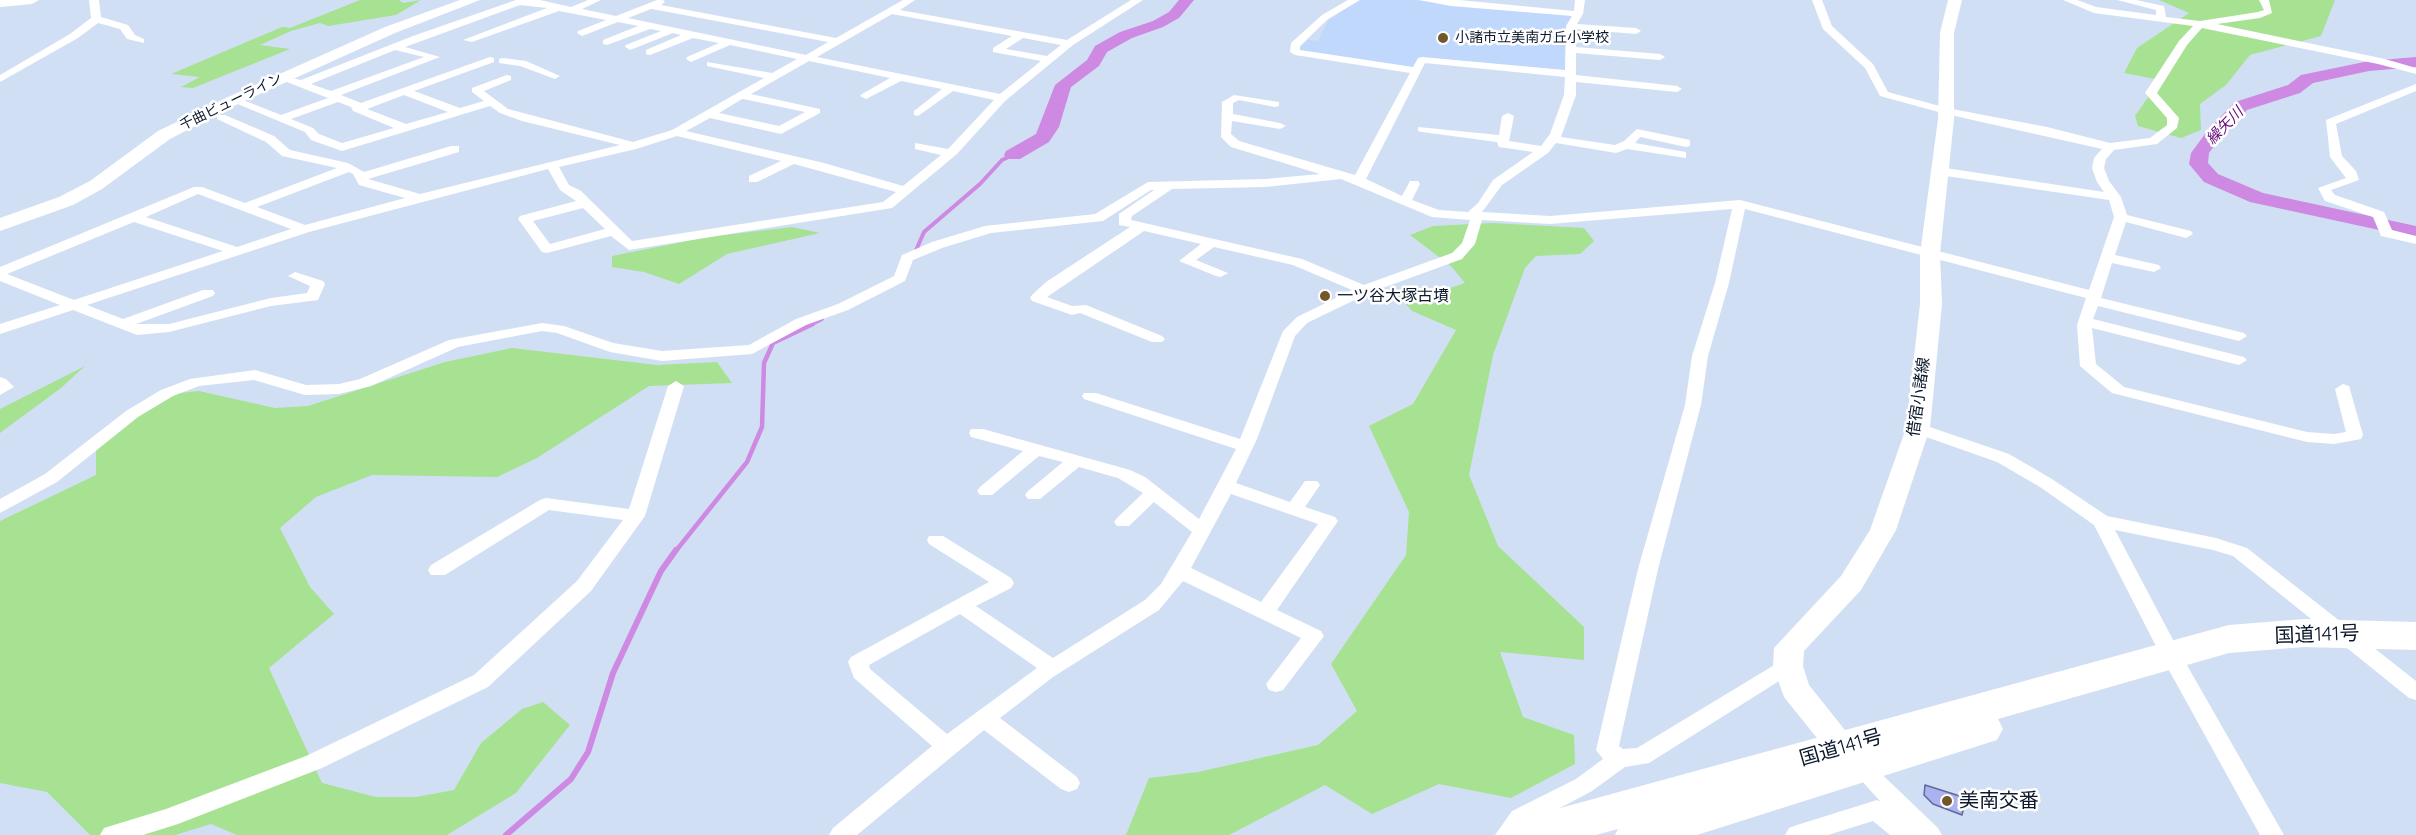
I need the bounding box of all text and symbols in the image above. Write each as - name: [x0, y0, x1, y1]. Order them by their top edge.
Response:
- place label: 小諸市立美南ガ丘小学校: [1455, 30, 1609, 46]
- marker: 小諸市立美南ガ丘小学校: [1436, 31, 1450, 45]
- street label: 千曲ビューライン: [177, 70, 285, 134]
- water label: 繰矢川: [2203, 104, 2247, 148]
- place label: 一ツ谷大塚古墳: [1337, 286, 1449, 306]
- marker: 一ツ谷大塚古墳: [1318, 289, 1332, 303]
- street label: 借宿小諸線: [1904, 356, 1934, 438]
- street label: 国道141号: [2274, 622, 2360, 648]
- street label: 国道141号: [1797, 725, 1885, 771]
- place label: 美南交番: [1959, 789, 2039, 813]
- marker: 美南交番: [1940, 794, 1954, 808]

